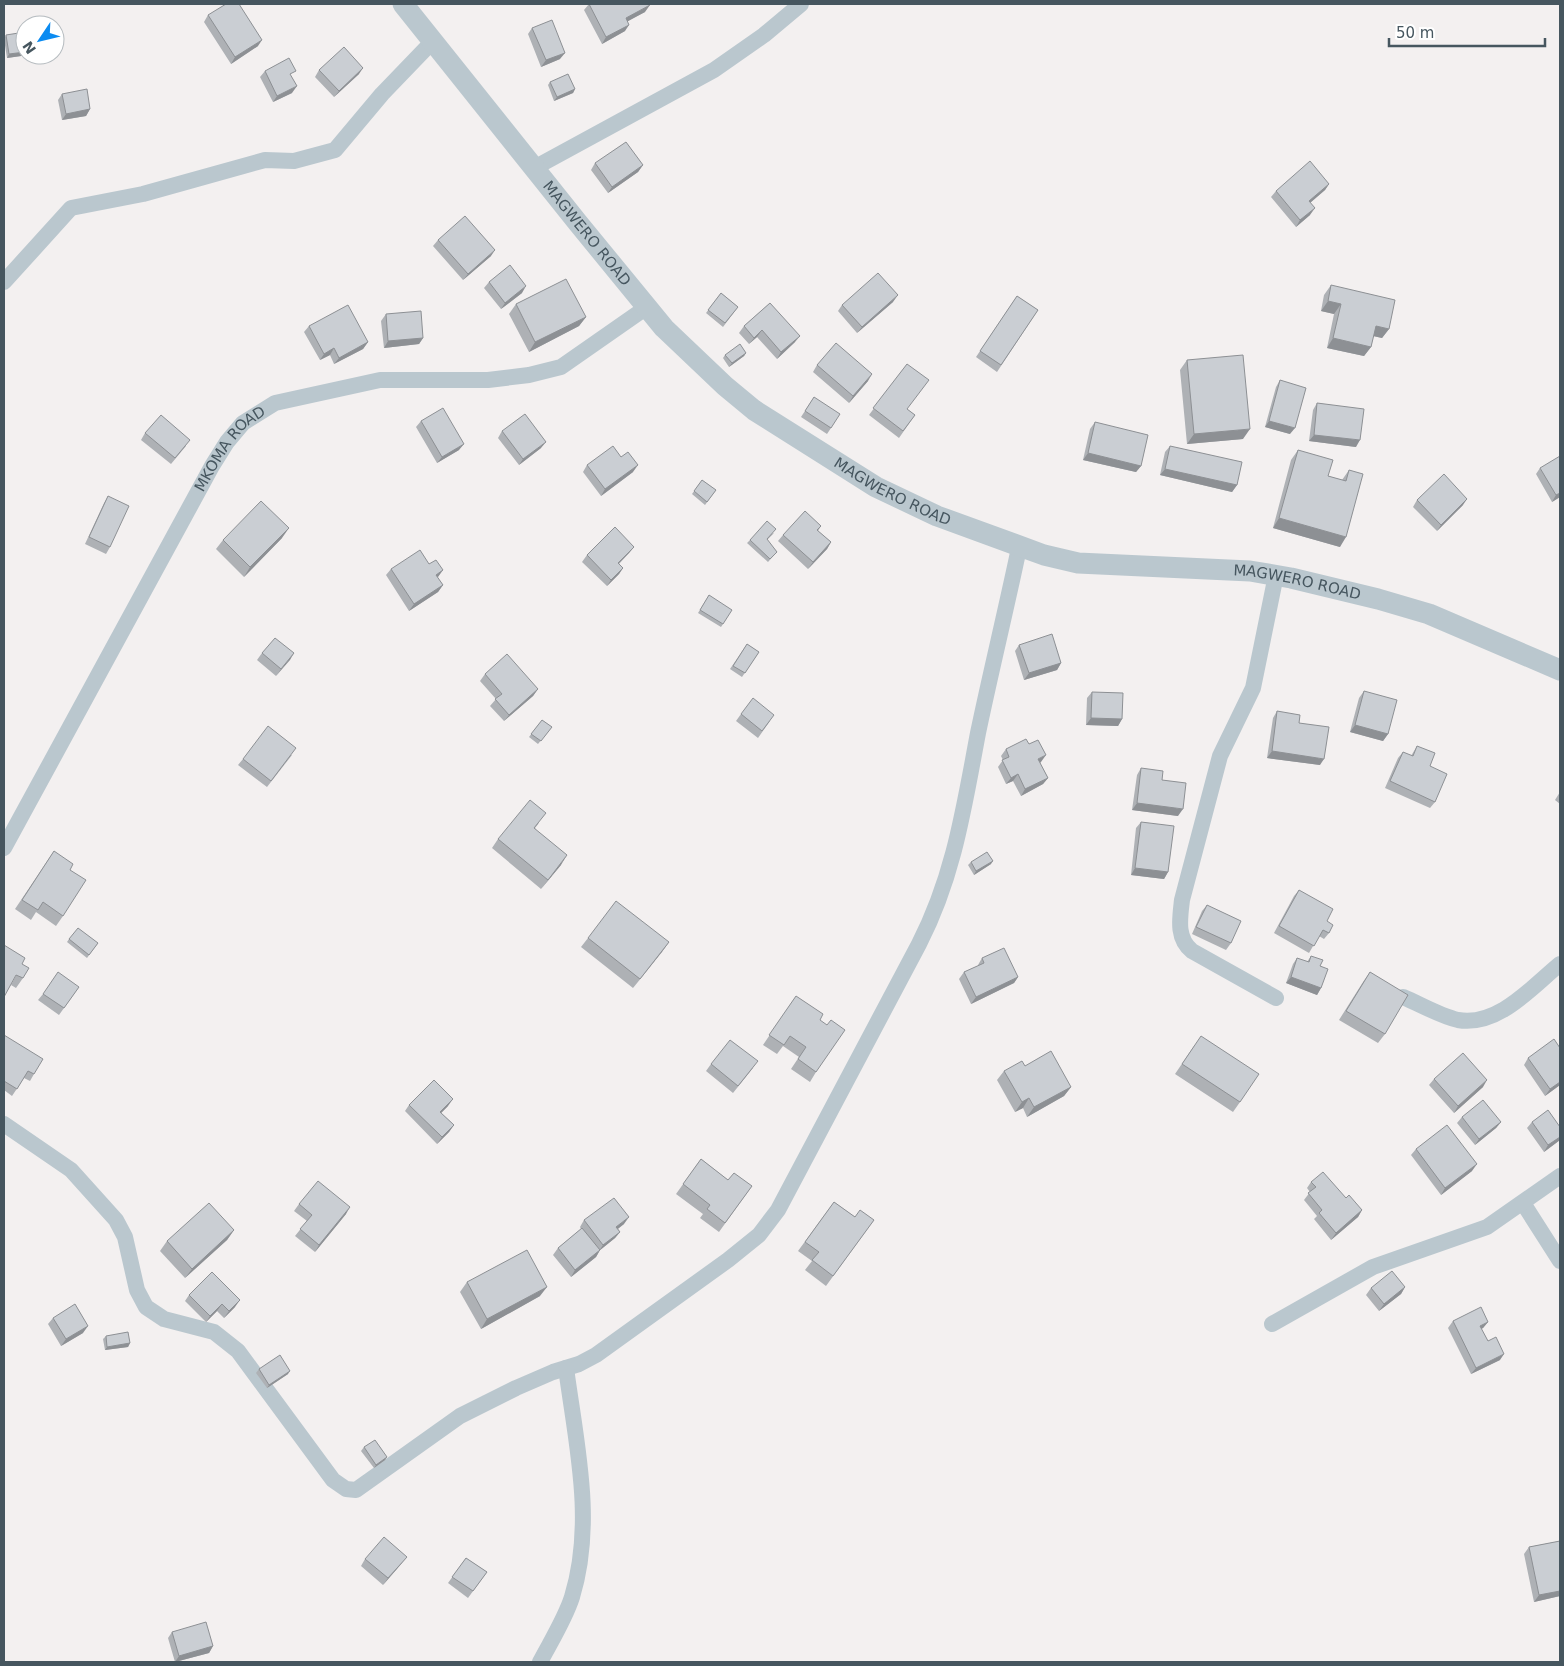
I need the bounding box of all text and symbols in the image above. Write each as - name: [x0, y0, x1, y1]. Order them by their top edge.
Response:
- north arrow: [15, 15, 65, 65]
- scale bar: [1389, 15, 1545, 47]
- text: 50 m: [1396, 24, 1434, 42]
- text: N: [19, 38, 39, 57]
- street label: MAGWERO ROAD: [539, 177, 635, 289]
- street label: MKOMA ROAD: [191, 402, 269, 495]
- street label: MAGWERO ROAD: [831, 454, 953, 529]
- street label: MAGWERO ROAD: [1233, 561, 1363, 604]

